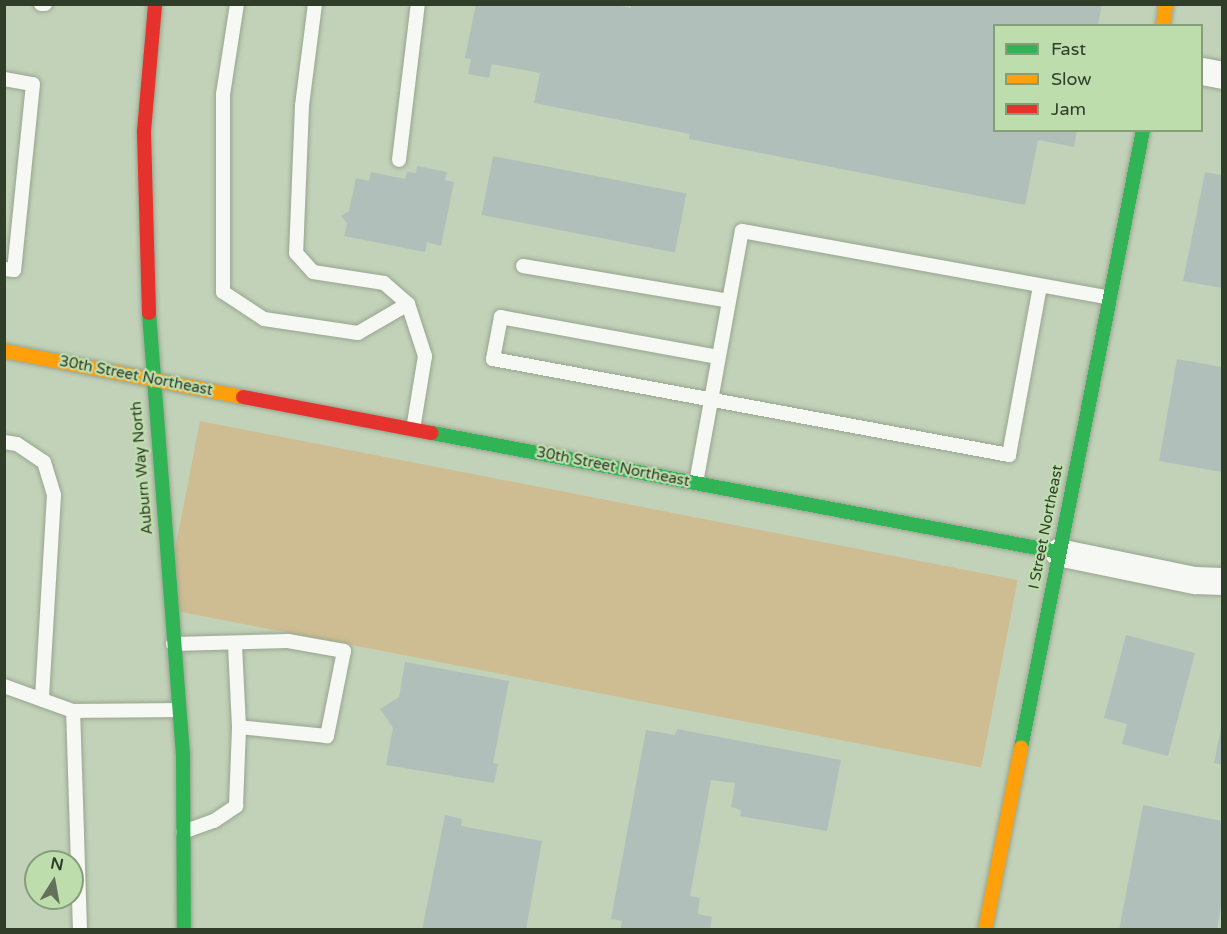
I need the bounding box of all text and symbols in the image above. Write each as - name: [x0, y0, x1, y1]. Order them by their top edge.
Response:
- legend: [993, 24, 1203, 132]
- text: Fast: [1051, 38, 1086, 60]
- text: Slow: [1051, 68, 1092, 90]
- text: Jam: [1051, 98, 1086, 120]
- street label: 30th Street Northeast: [58, 352, 214, 400]
- street label: Auburn Way North: [127, 401, 157, 535]
- street label: 30th Street Northeast: [535, 443, 691, 491]
- street label: I Street Northeast: [1025, 463, 1067, 591]
- north arrow: [24, 850, 84, 910]
- text: N: [49, 853, 65, 875]

